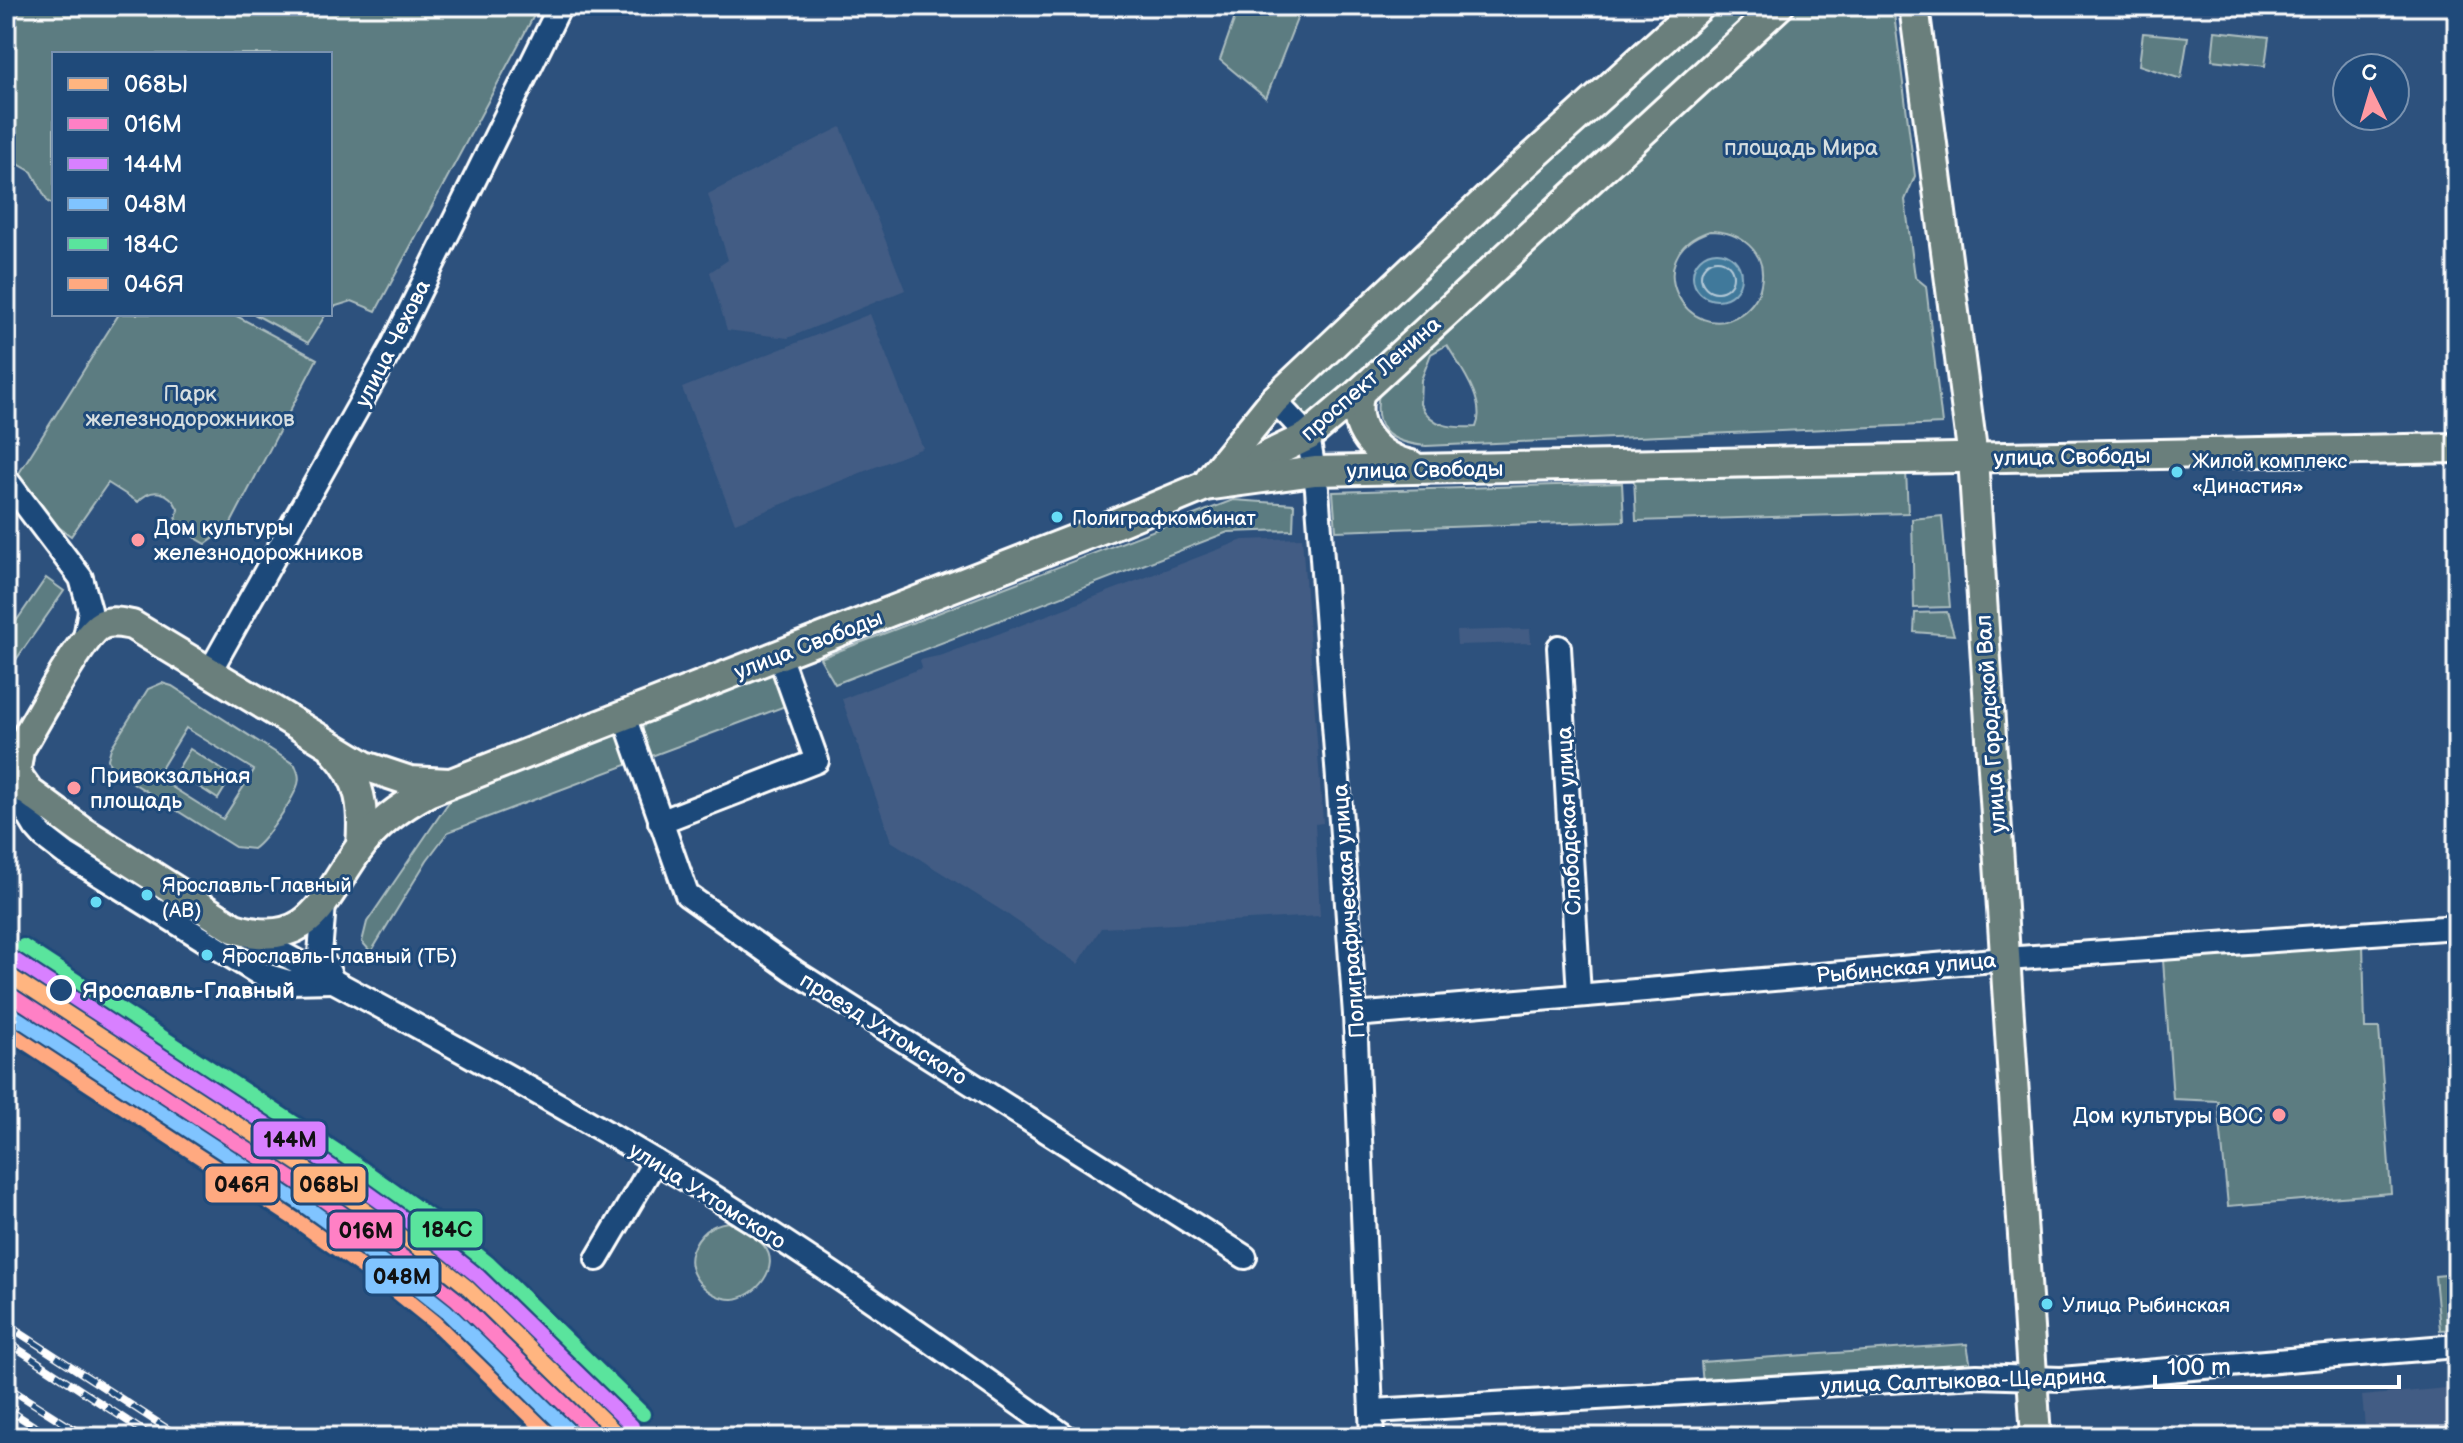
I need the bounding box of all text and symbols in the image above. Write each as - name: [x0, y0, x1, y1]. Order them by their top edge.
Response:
- legend: [52, 52, 332, 316]
- north arrow: [2331, 52, 2411, 132]
- text: С: [2361, 59, 2378, 88]
- text: 068Ы: [124, 70, 188, 99]
- text: 016М: [124, 110, 182, 139]
- park label: площадь Мира: [1724, 135, 1878, 162]
- text: 144М: [124, 150, 183, 179]
- text: 048М: [124, 190, 187, 219]
- text: 184С: [124, 230, 178, 259]
- text: 046Я: [124, 270, 184, 299]
- street label: улица Чехова: [350, 275, 437, 412]
- street label: проспект Ленина: [1295, 311, 1447, 447]
- park label: Парк железнодорожников: [86, 381, 295, 433]
- street label: улица Свободы: [1993, 443, 2151, 472]
- place label: Жилой комплекс «Династия»: [2192, 450, 2348, 499]
- street label: улица Свободы: [1346, 456, 1504, 485]
- marker: Жилой комплекс «Династия»: [2169, 464, 2185, 480]
- place label: Полиграфкомбинат: [1072, 507, 1257, 531]
- marker: Полиграфкомбинат: [1049, 509, 1065, 525]
- place label: Дом культуры железнодорожников: [154, 515, 363, 567]
- marker: Дом культуры железнодорожников: [129, 531, 147, 549]
- street label: улица Свободы: [730, 605, 887, 686]
- street label: улица Городской Вал: [1970, 614, 2013, 834]
- street label: Слободская улица: [1551, 726, 1588, 916]
- place label: Привокзальная площадь: [90, 763, 251, 815]
- marker: Привокзальная площадь: [65, 779, 83, 797]
- street label: Полиграфическая улица: [1327, 783, 1372, 1039]
- place label: Ярославль-Главный (АВ): [162, 874, 352, 923]
- marker: Ярославль-Главный (АВ): [139, 887, 155, 903]
- unlabelled marker: [88, 894, 104, 910]
- place label: Ярославль-Главный (ТБ): [222, 945, 457, 969]
- marker: Ярославль-Главный (ТБ): [199, 947, 215, 963]
- street label: Рыбинская улица: [1815, 947, 1997, 990]
- street label: проезд Ухтомского: [795, 967, 972, 1092]
- marker: Ярославль-Главный: [47, 976, 75, 1004]
- place label: Ярославль-Главный: [82, 978, 295, 1005]
- place label: Дом культуры ВОС: [2073, 1103, 2263, 1130]
- marker: Дом культуры ВОС: [2270, 1106, 2288, 1124]
- line badge: 144М: [252, 1120, 327, 1158]
- text: 144М: [263, 1127, 317, 1154]
- street label: улица Ухтомского: [624, 1137, 791, 1255]
- line badge: 046Я: [204, 1165, 279, 1204]
- line badge: 068Ы: [292, 1165, 367, 1204]
- text: 046Я: [214, 1172, 270, 1199]
- text: 068Ы: [299, 1172, 359, 1199]
- line badge: 184С: [409, 1210, 484, 1249]
- line badge: 016М: [328, 1211, 404, 1250]
- text: 184С: [422, 1217, 472, 1244]
- text: 016М: [339, 1218, 393, 1245]
- line badge: 048М: [364, 1257, 440, 1295]
- text: 048М: [373, 1264, 431, 1291]
- place label: Улица Рыбинская: [2062, 1294, 2230, 1318]
- marker: Улица Рыбинская: [2039, 1296, 2055, 1312]
- scale bar: [2155, 1339, 2399, 1389]
- text: 100 m: [2167, 1353, 2231, 1382]
- street label: улица Салтыкова-Щедрина: [1820, 1363, 2106, 1400]

